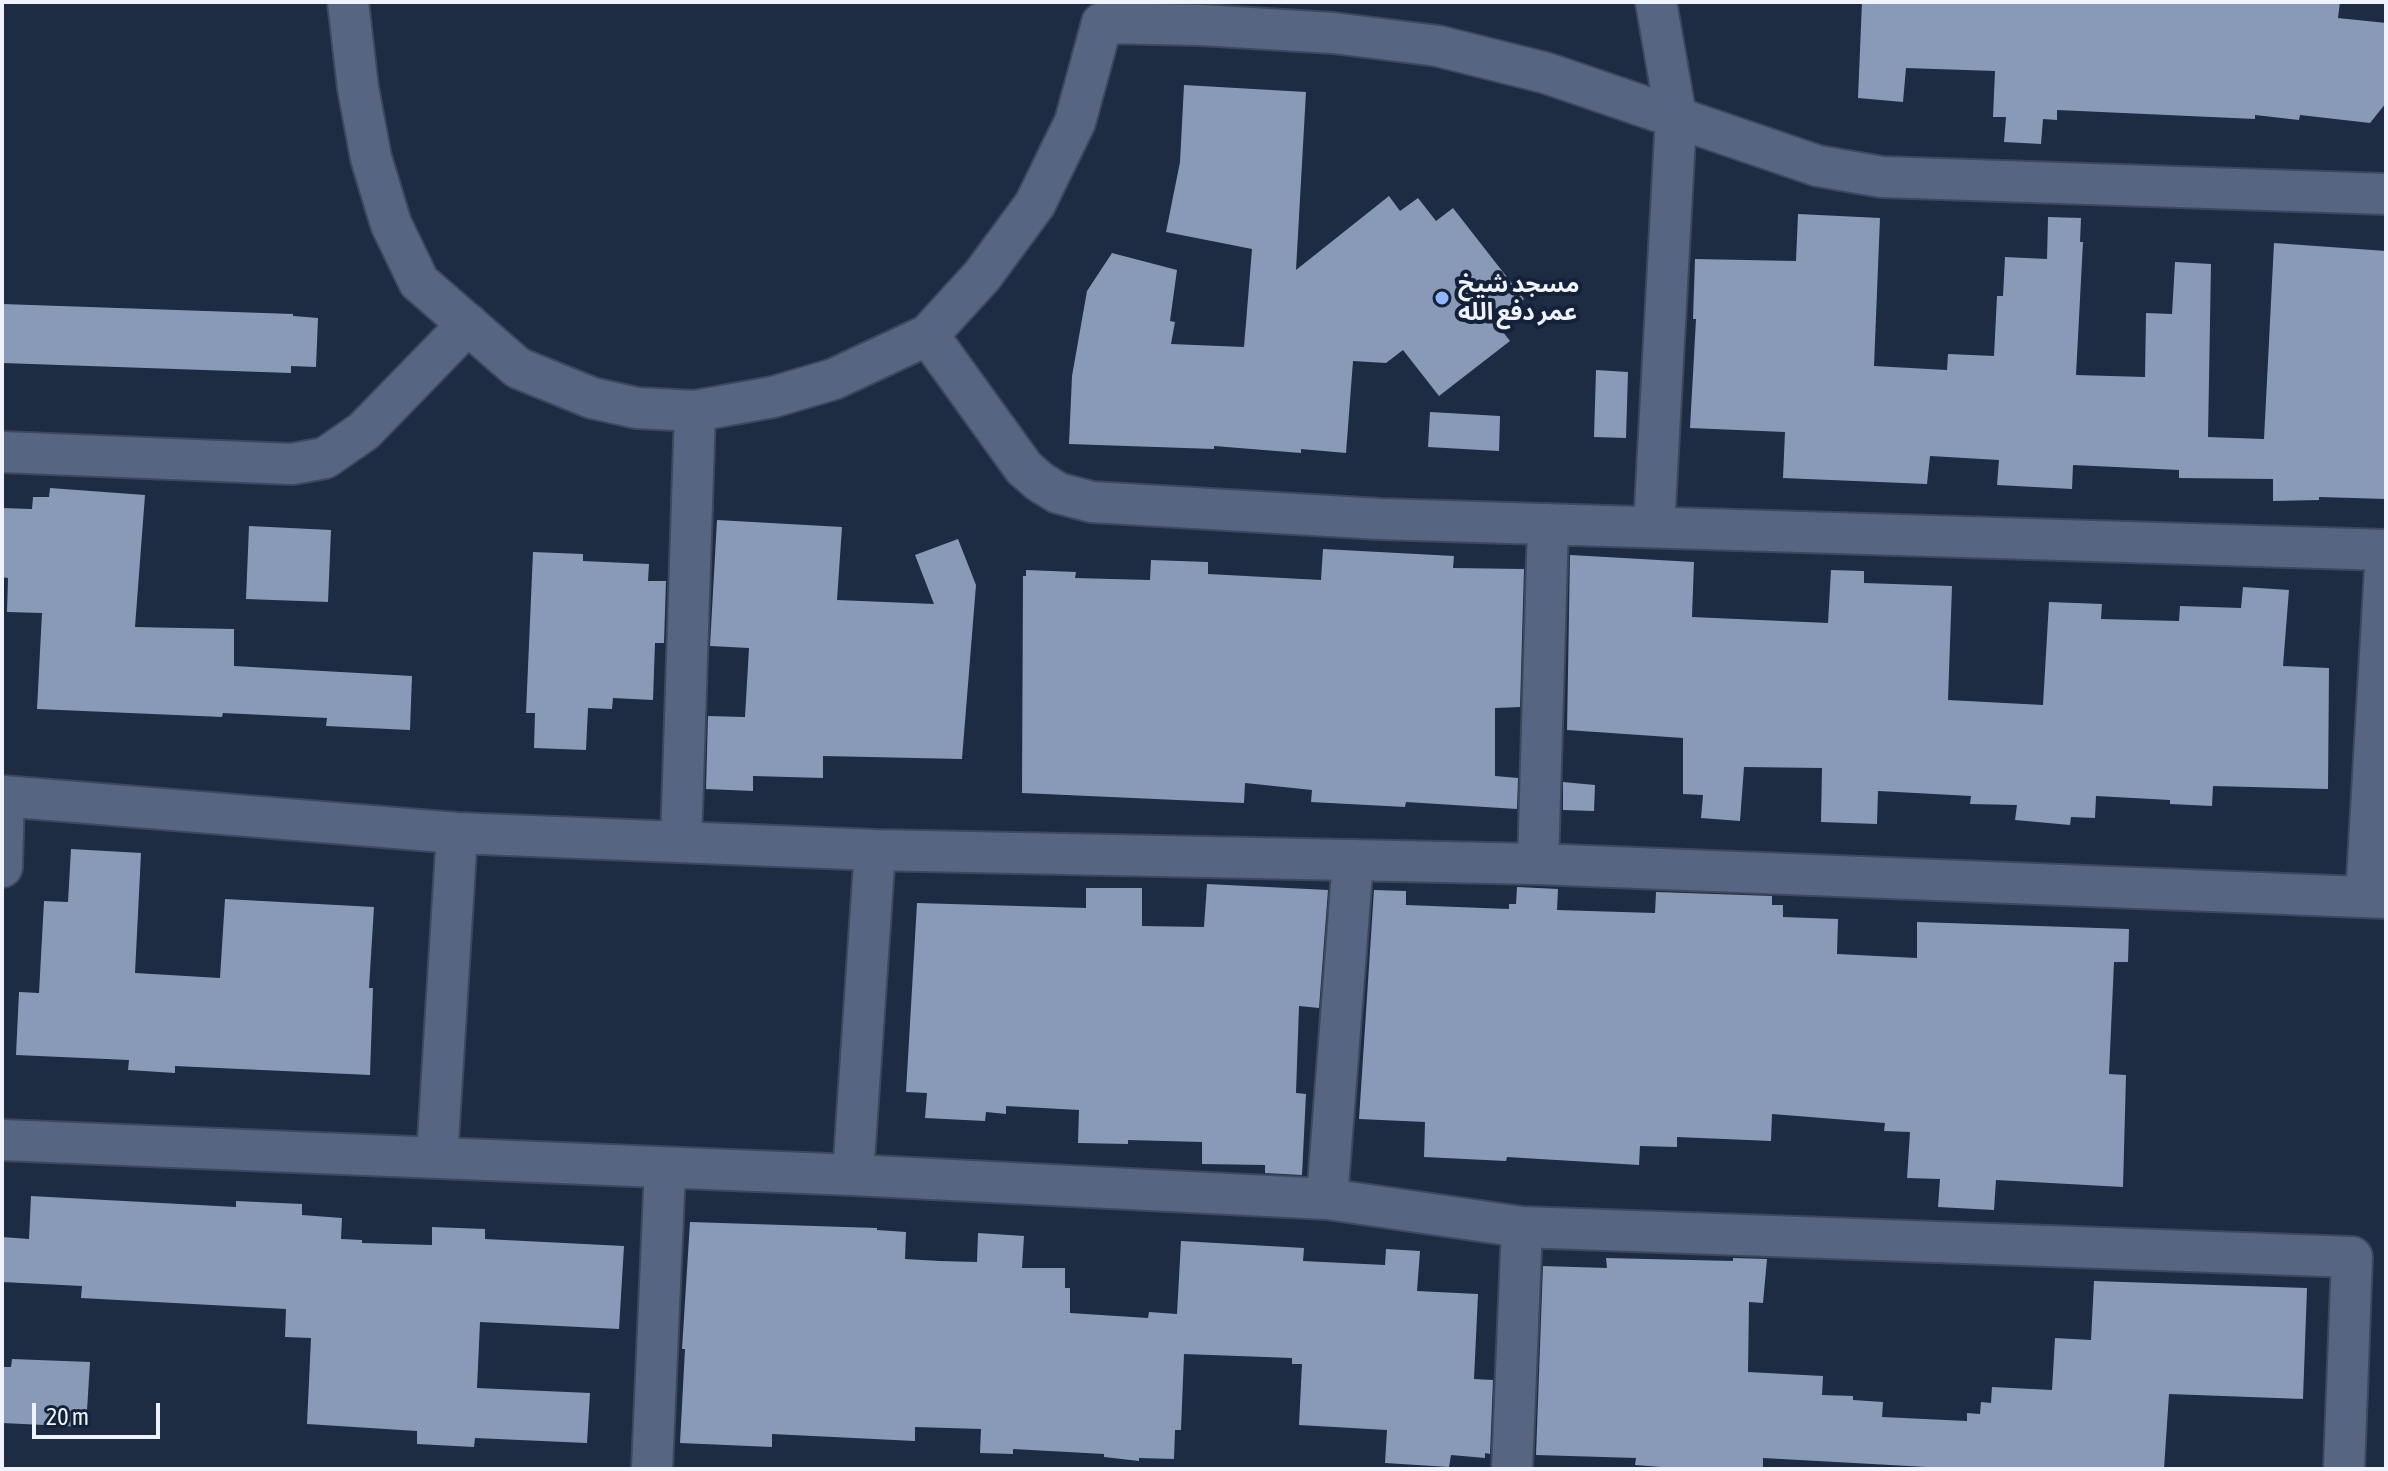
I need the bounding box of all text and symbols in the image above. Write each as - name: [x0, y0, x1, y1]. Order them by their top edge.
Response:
- place label: مسجد شيخ عمر دفع الله: [1458, 270, 1579, 326]
- marker: مسجد شيخ عمر دفع الله: [1433, 289, 1451, 307]
- scale bar: [36, 1387, 164, 1437]
- text: 20 m: [46, 1403, 89, 1430]

